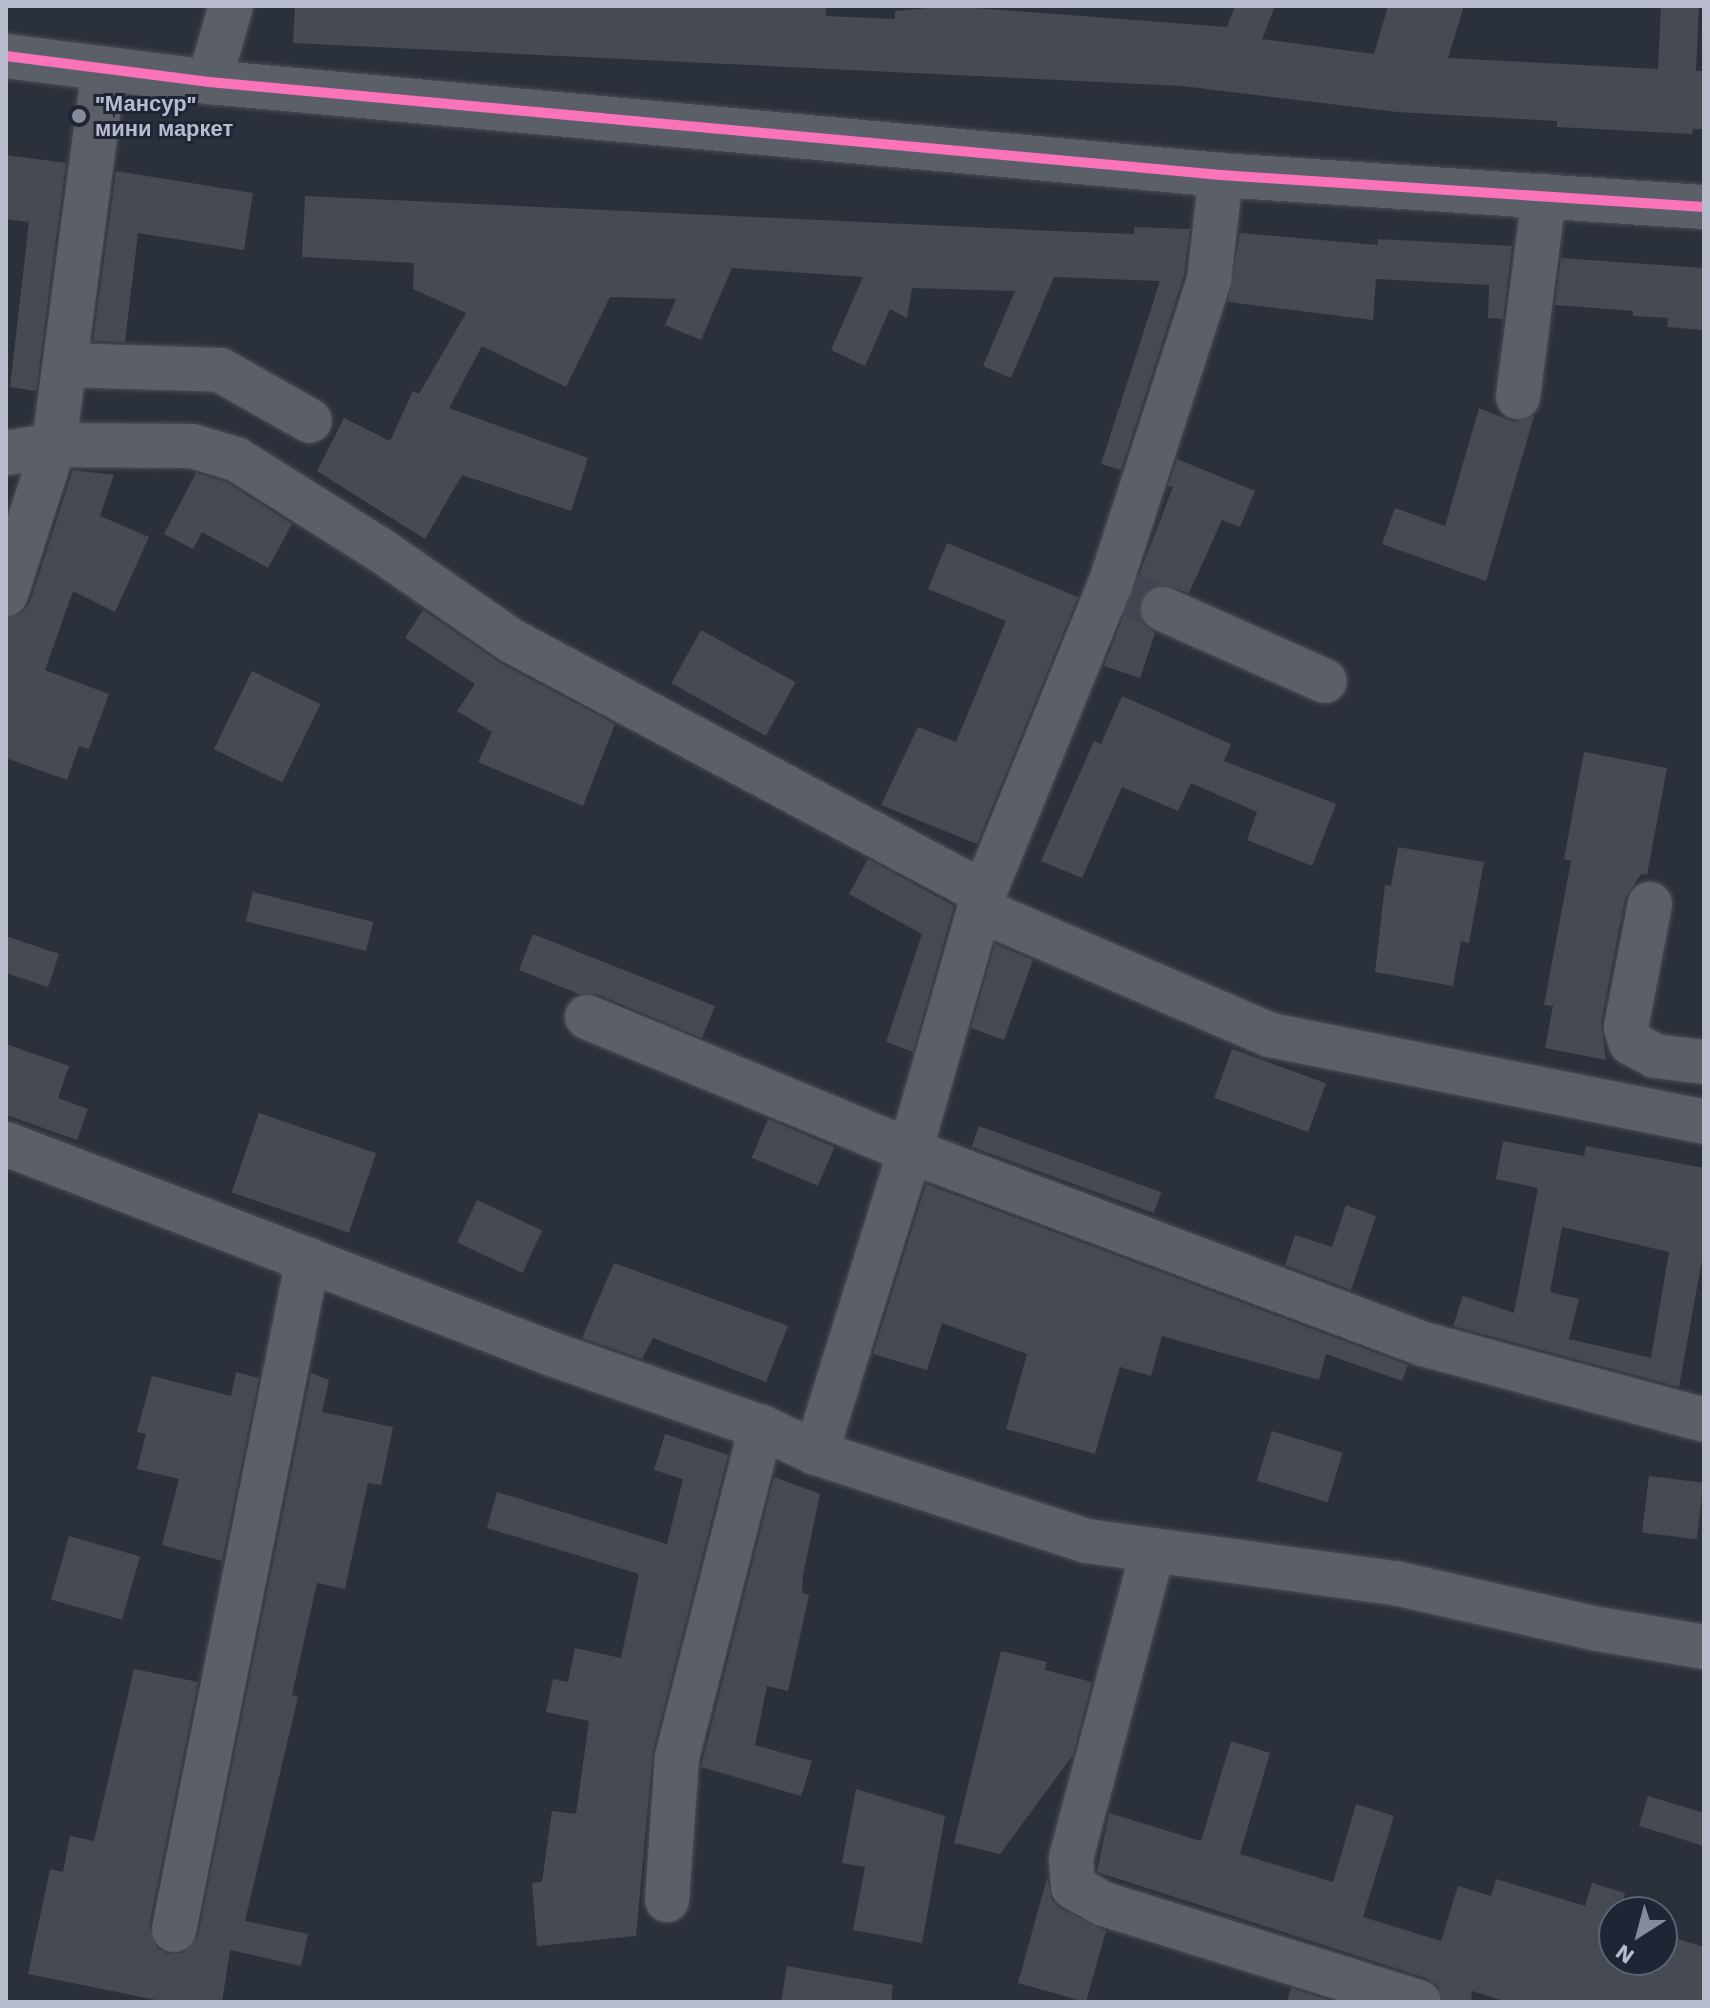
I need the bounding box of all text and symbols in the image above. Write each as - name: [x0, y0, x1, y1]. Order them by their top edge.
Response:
- place label: "Мансур" мини маркет: [95, 90, 233, 142]
- marker: "Мансур" мини маркет: [70, 107, 88, 125]
- north arrow: [1598, 1896, 1678, 1976]
- text: N: [1611, 1939, 1639, 1969]

